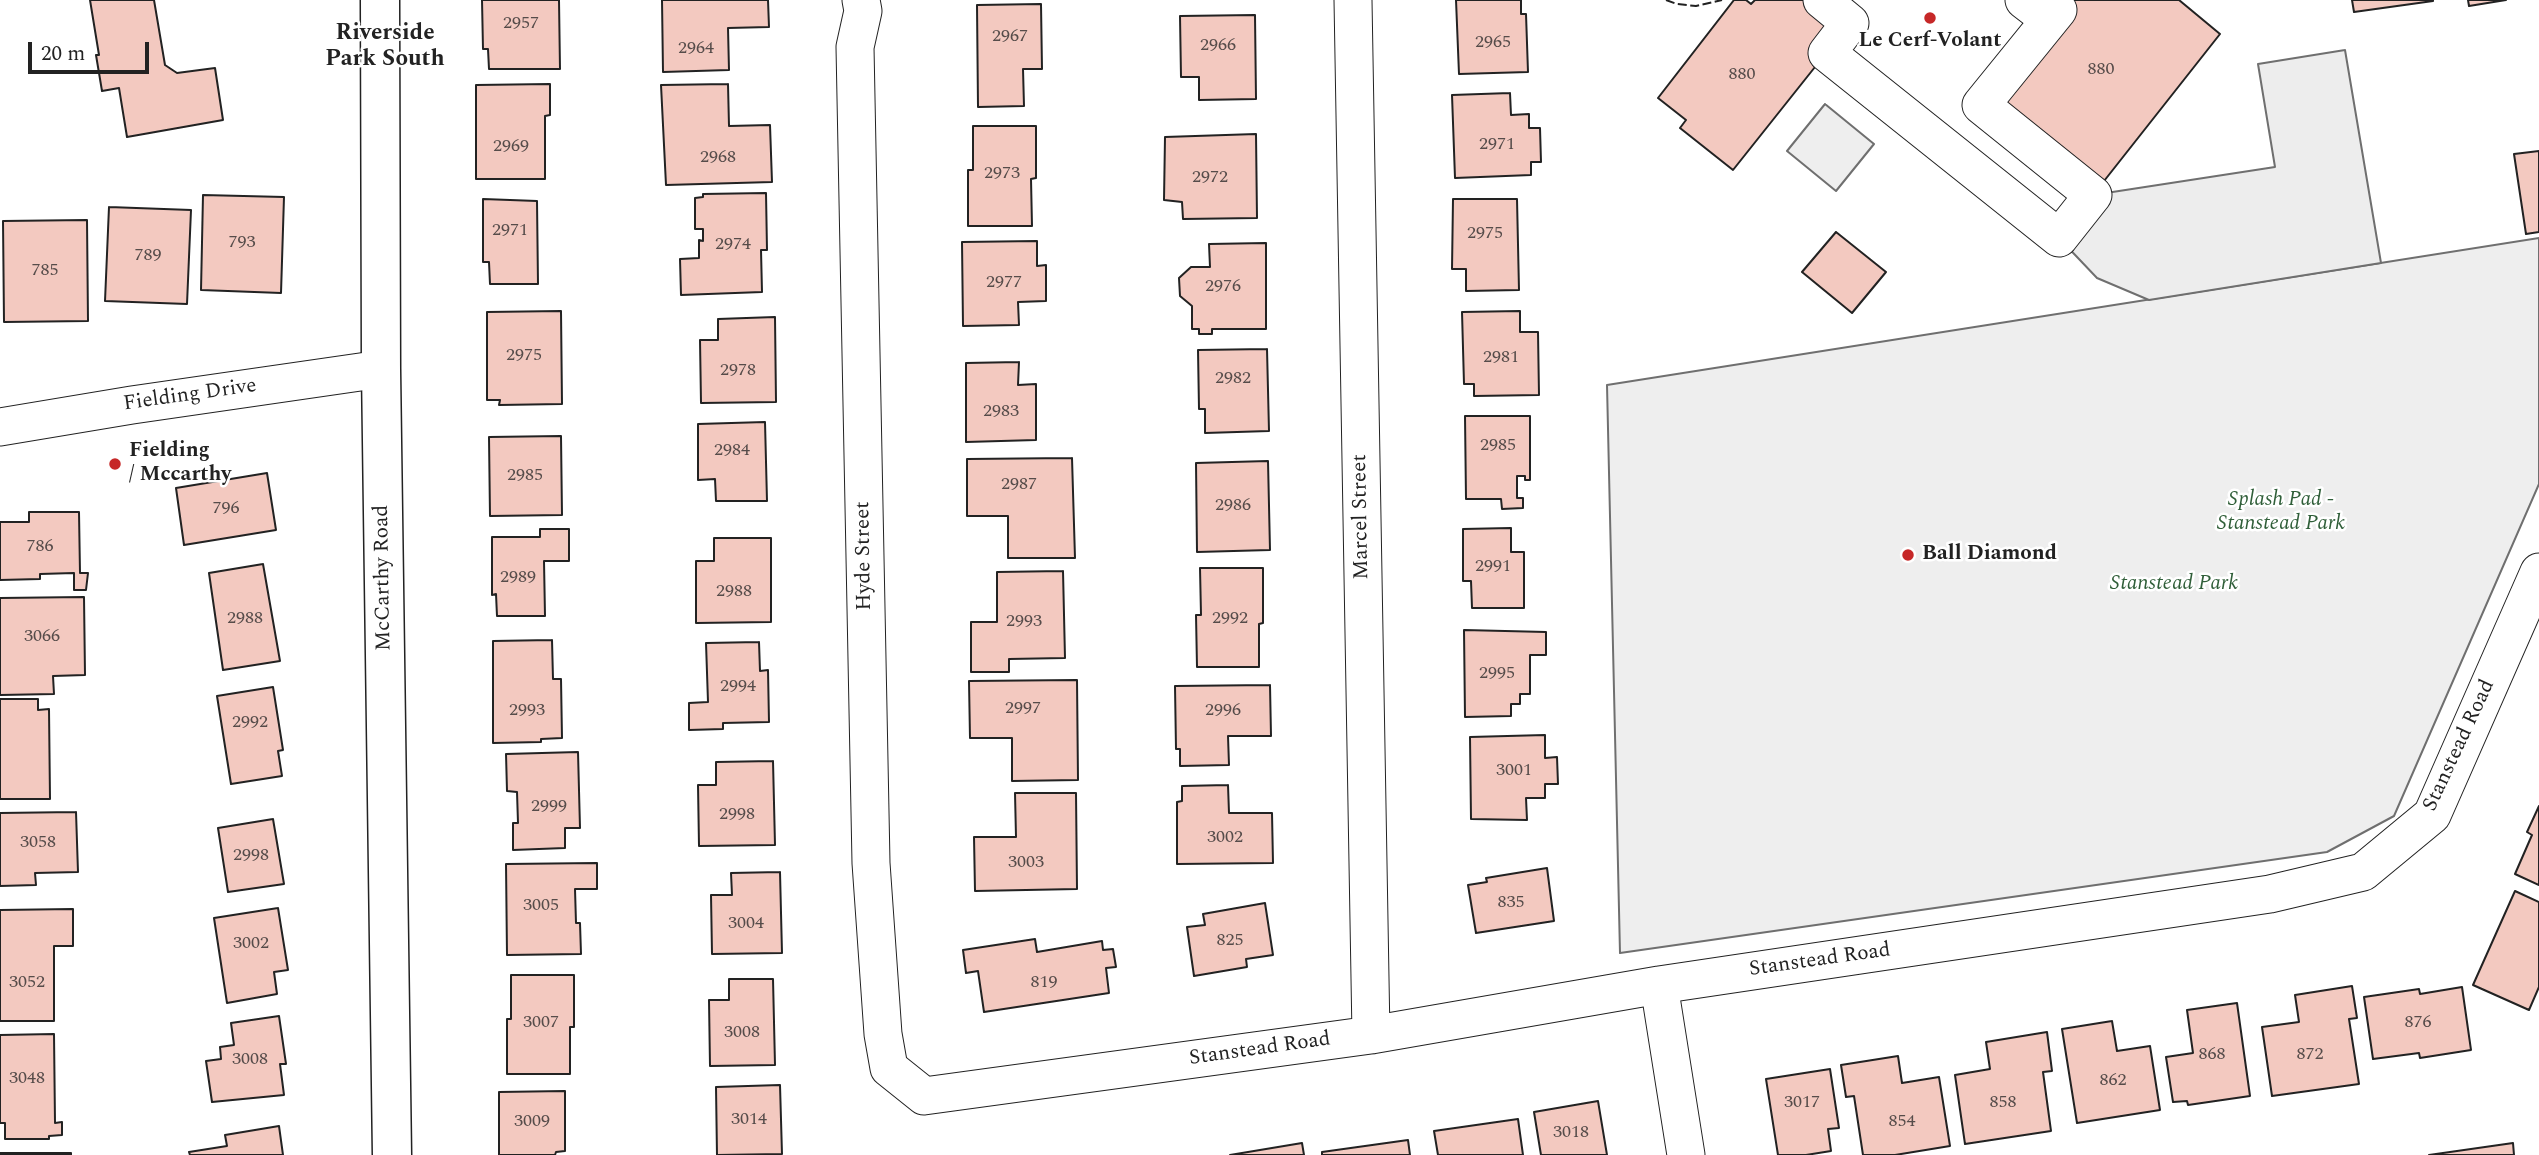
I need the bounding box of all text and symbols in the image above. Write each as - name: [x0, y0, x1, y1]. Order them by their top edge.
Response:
- marker: Le Cerf-Volant: [1922, 10, 1938, 26]
- house number: 2957: [503, 13, 539, 35]
- district label: Riverside Park South: [325, 20, 445, 74]
- house number: 2967: [992, 26, 1028, 48]
- scale bar: [32, 28, 152, 72]
- place label: Le Cerf-Volant: [1859, 29, 2001, 55]
- house number: 2965: [1475, 32, 1511, 54]
- house number: 2966: [1200, 35, 1236, 57]
- text: 20 m: [41, 38, 85, 70]
- house number: 2964: [678, 38, 714, 60]
- house number: 880: [2088, 59, 2114, 81]
- house number: 880: [1729, 64, 1755, 86]
- house number: 2971: [1479, 134, 1515, 156]
- house number: 2969: [493, 136, 529, 158]
- house number: 2968: [700, 147, 736, 169]
- house number: 2973: [984, 163, 1020, 185]
- house number: 2972: [1192, 167, 1228, 189]
- house number: 2971: [492, 220, 528, 242]
- house number: 2975: [1467, 223, 1503, 245]
- house number: 793: [229, 232, 255, 254]
- house number: 2974: [715, 234, 751, 256]
- house number: 789: [135, 245, 161, 267]
- house number: 785: [32, 260, 58, 282]
- house number: 2977: [986, 272, 1022, 294]
- house number: 2976: [1205, 276, 1241, 298]
- house number: 2975: [506, 345, 542, 367]
- house number: 2981: [1483, 347, 1519, 369]
- house number: 2978: [720, 360, 756, 382]
- house number: 2982: [1215, 368, 1251, 390]
- street label: Fielding Drive: [122, 374, 258, 418]
- house number: 2983: [983, 401, 1019, 423]
- house number: 2985: [1480, 435, 1516, 457]
- place label: Fielding / Mccarthy: [129, 439, 231, 489]
- house number: 2984: [714, 440, 750, 462]
- street label: Marcel Street: [1348, 454, 1376, 580]
- marker: Fielding / Mccarthy: [107, 456, 123, 472]
- house number: 2985: [507, 465, 543, 487]
- house number: 2987: [1001, 474, 1037, 496]
- park label: Splash Pad - Stanstead Park: [2217, 488, 2345, 538]
- house number: 2986: [1215, 495, 1251, 517]
- house number: 796: [213, 498, 239, 520]
- street label: Hyde Street: [851, 501, 879, 611]
- street label: McCarthy Road: [370, 505, 398, 651]
- house number: 786: [27, 536, 53, 558]
- place label: Ball Diamond: [1922, 542, 2057, 568]
- marker: Ball Diamond: [1900, 547, 1916, 563]
- house number: 2991: [1475, 556, 1511, 578]
- house number: 2989: [500, 567, 536, 589]
- park label: Stanstead Park: [2110, 572, 2238, 598]
- house number: 2988: [716, 581, 752, 603]
- house number: 2988: [227, 608, 263, 630]
- house number: 2992: [1212, 608, 1248, 630]
- house number: 2993: [1006, 611, 1042, 633]
- house number: 3066: [24, 626, 60, 648]
- house number: 2995: [1479, 663, 1515, 685]
- house number: 2994: [720, 676, 756, 698]
- street label: Stanstead Road: [2418, 676, 2502, 816]
- house number: 2997: [1005, 698, 1041, 720]
- house number: 2993: [509, 700, 545, 722]
- house number: 2996: [1205, 700, 1241, 722]
- house number: 2992: [232, 712, 268, 734]
- house number: 3001: [1496, 760, 1532, 782]
- house number: 2999: [531, 796, 567, 818]
- house number: 2998: [719, 804, 755, 826]
- house number: 3002: [1207, 827, 1243, 849]
- house number: 3058: [20, 832, 56, 854]
- house number: 2998: [233, 845, 269, 867]
- house number: 3003: [1008, 852, 1044, 874]
- house number: 835: [1498, 892, 1524, 914]
- house number: 3005: [523, 895, 559, 917]
- house number: 3004: [728, 913, 764, 935]
- house number: 825: [1217, 930, 1243, 952]
- house number: 3002: [233, 933, 269, 955]
- street label: Stanstead Road: [1748, 939, 1892, 983]
- house number: 3052: [9, 972, 45, 994]
- house number: 819: [1031, 972, 1057, 994]
- house number: 3007: [523, 1012, 559, 1034]
- house number: 876: [2405, 1012, 2431, 1034]
- house number: 3008: [724, 1022, 760, 1044]
- street label: Stanstead Road: [1188, 1028, 1332, 1072]
- house number: 868: [2199, 1044, 2225, 1066]
- house number: 872: [2297, 1044, 2323, 1066]
- house number: 3008: [232, 1049, 268, 1071]
- house number: 3048: [9, 1068, 45, 1090]
- house number: 862: [2100, 1070, 2126, 1092]
- house number: 3017: [1784, 1092, 1820, 1114]
- house number: 858: [1990, 1092, 2016, 1114]
- house number: 3014: [731, 1109, 767, 1131]
- house number: 3009: [514, 1111, 550, 1133]
- house number: 854: [1889, 1111, 1915, 1133]
- house number: 3018: [1553, 1122, 1589, 1144]

